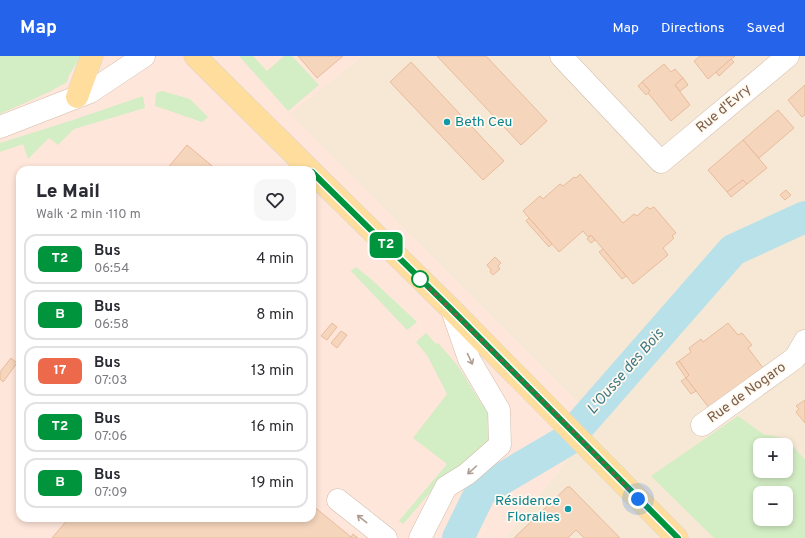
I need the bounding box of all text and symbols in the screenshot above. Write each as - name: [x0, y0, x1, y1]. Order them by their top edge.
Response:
- text: Map: [20, 16, 57, 40]
- text: Map: [613, 20, 639, 37]
- text: Directions: [661, 20, 725, 37]
- text: Saved: [747, 20, 785, 37]
- street label: Rue d'Evry: [693, 81, 755, 137]
- place label: Beth Ceu: [455, 114, 512, 131]
- marker: Beth Ceu: [442, 117, 452, 127]
- button: heart: [254, 179, 296, 221]
- text: Le Mail: [36, 180, 100, 204]
- text: Walk · 2 min · 110 m: [36, 207, 141, 223]
- line badge: T2: [368, 232, 404, 258]
- text: T2: [378, 236, 394, 253]
- text: Bus: [94, 242, 121, 261]
- text: T2: [52, 250, 68, 267]
- text: 4 min: [256, 250, 294, 269]
- text: 06:54: [94, 261, 129, 277]
- unlabelled marker: [411, 270, 429, 288]
- text: Bus: [94, 298, 121, 317]
- text: B: [55, 306, 65, 323]
- text: 8 min: [256, 306, 294, 325]
- text: 06:58: [94, 317, 129, 333]
- water label: L'Ousse des Bois: [583, 325, 669, 419]
- one-way arrow: [467, 353, 474, 365]
- text: Bus: [94, 354, 121, 373]
- street label: Rue de Nogaro: [704, 359, 790, 427]
- text: 17: [53, 362, 67, 379]
- text: 13 min: [251, 362, 294, 381]
- text: 07:03: [94, 373, 127, 389]
- text: Bus: [94, 410, 121, 429]
- text: T2: [52, 418, 68, 435]
- text: 16 min: [251, 418, 294, 437]
- text: 07:06: [94, 429, 127, 445]
- map controls: [753, 438, 793, 526]
- button: +: [753, 438, 793, 478]
- one-way arrow: [467, 465, 478, 474]
- text: Bus: [94, 466, 121, 485]
- text: B: [55, 474, 65, 491]
- text: 19 min: [251, 474, 294, 493]
- text: 07:09: [94, 485, 127, 501]
- button: −: [753, 486, 793, 526]
- your location: [628, 489, 648, 509]
- place label: Résidence Floralies: [495, 493, 560, 526]
- marker: Résidence Floralies: [563, 504, 573, 514]
- one-way arrow: [357, 515, 368, 523]

